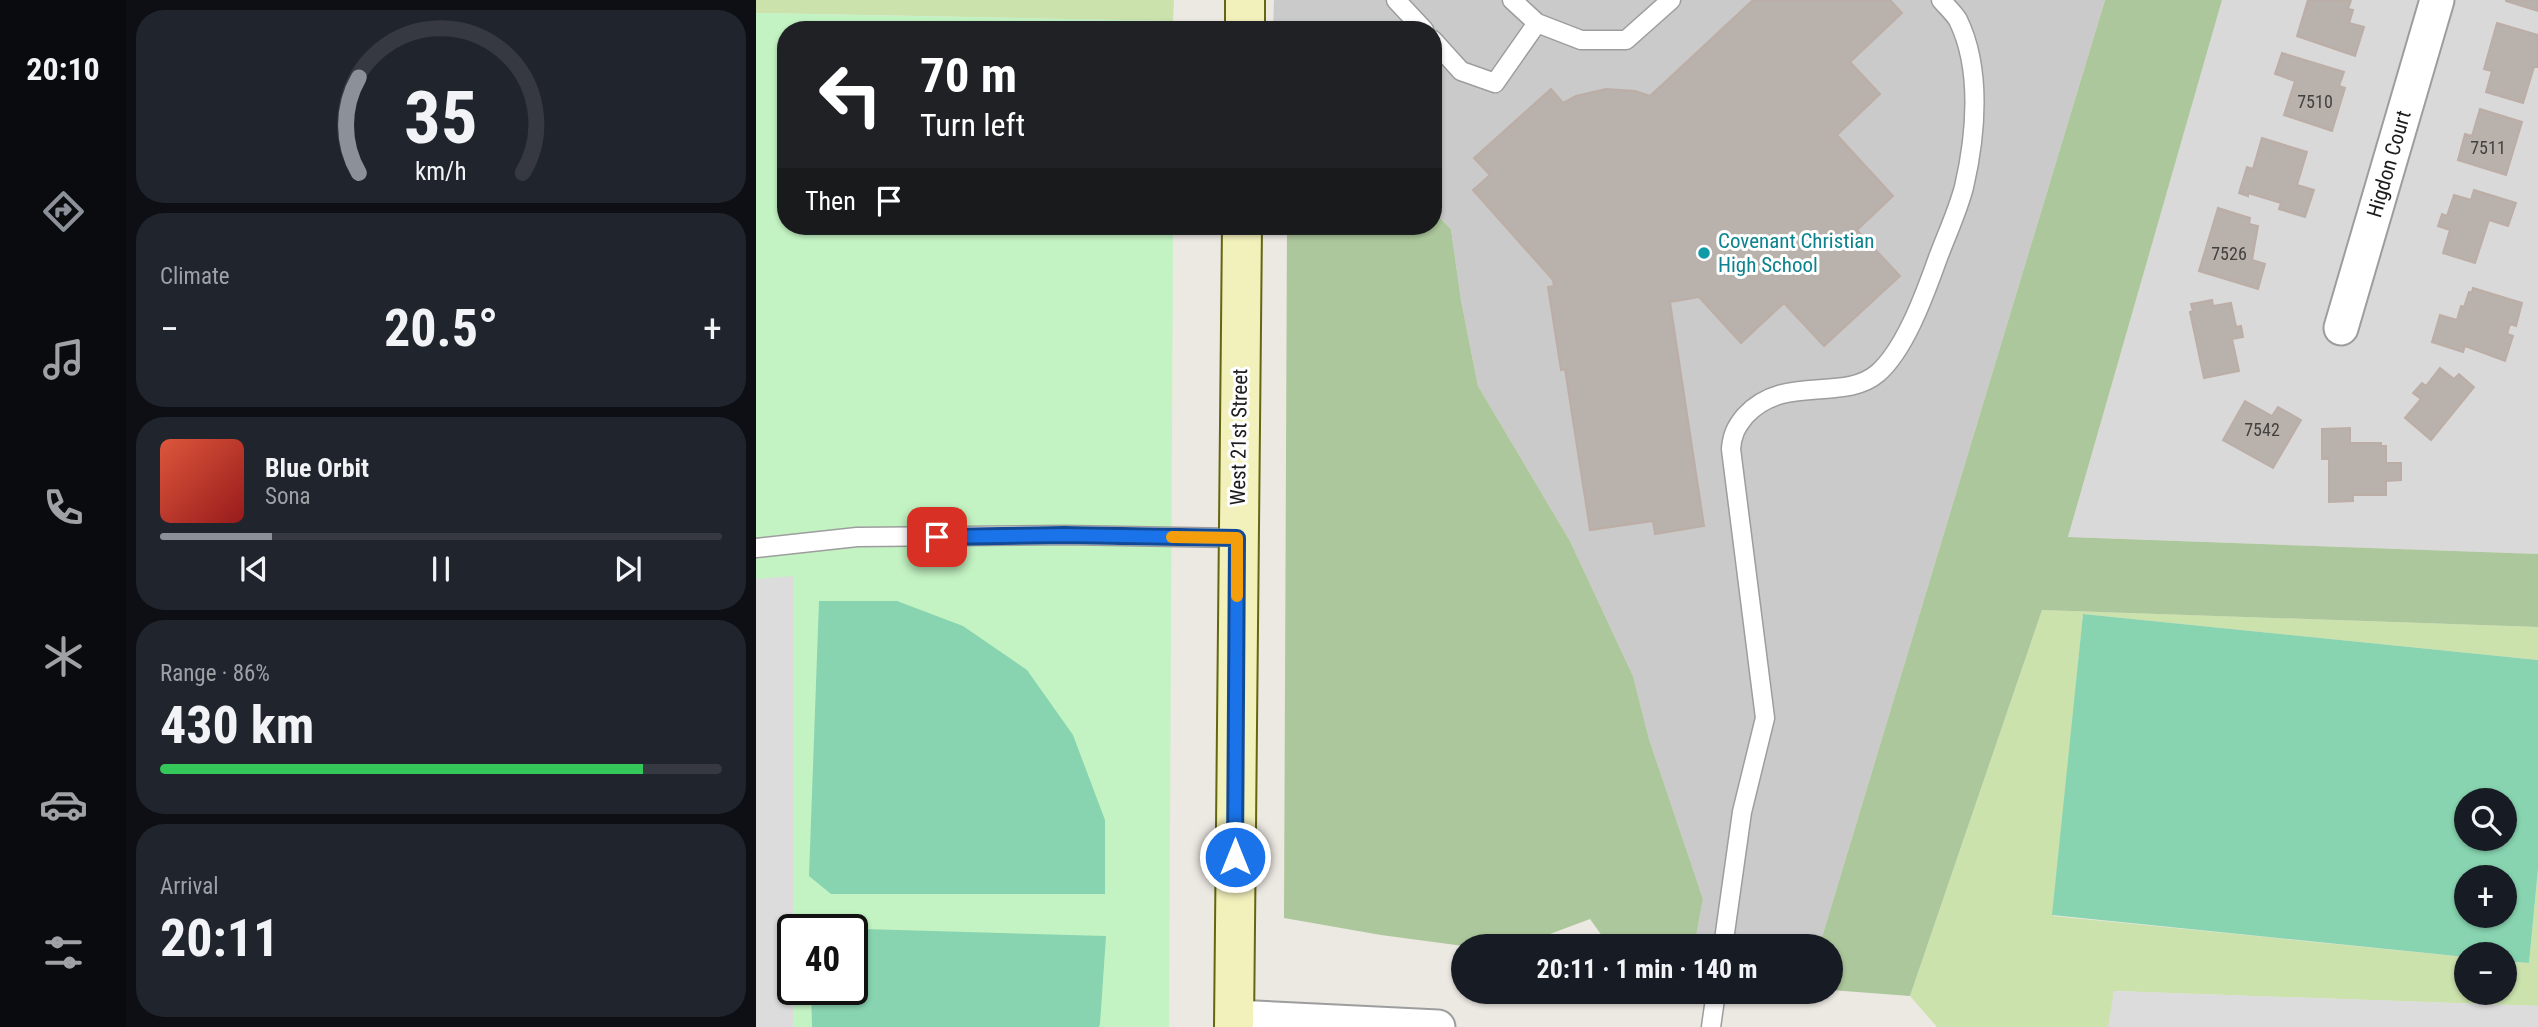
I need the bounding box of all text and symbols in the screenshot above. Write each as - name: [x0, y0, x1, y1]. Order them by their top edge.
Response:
- text: 70 m: [920, 47, 1017, 104]
- icon: left: [805, 49, 896, 140]
- text: 20:10: [26, 50, 100, 88]
- text: 35: [404, 75, 478, 161]
- house number: 7510: [2297, 91, 2333, 112]
- text: Turn left: [920, 106, 1025, 144]
- street label: Higdon Court: [2362, 108, 2416, 220]
- house number: 7511: [2470, 137, 2506, 158]
- text: km/h: [415, 157, 467, 186]
- icon: arrive: [870, 182, 908, 220]
- text: Then: [805, 186, 856, 216]
- icon: directions: [39, 187, 88, 236]
- place label: Covenant Christian High School: [1718, 229, 1875, 277]
- house number: 7526: [2211, 243, 2247, 264]
- marker: Covenant Christian High School: [1696, 245, 1712, 261]
- text: Climate: [160, 263, 230, 290]
- text: 20.5°: [384, 298, 498, 359]
- text: −: [160, 307, 179, 351]
- text: +: [703, 307, 722, 351]
- icon: music: [39, 335, 88, 384]
- street label: West 21st Street: [1226, 368, 1252, 506]
- house number: 7542: [2244, 419, 2280, 440]
- text: Blue Orbit: [265, 453, 369, 483]
- icon: phone: [39, 483, 88, 532]
- text: Sona: [265, 483, 311, 510]
- pin: [907, 507, 967, 567]
- icon: arrive: [918, 518, 956, 556]
- icon: previous: [235, 550, 273, 588]
- icon: pause: [422, 550, 460, 588]
- icon: next: [609, 550, 647, 588]
- icon: climate: [39, 632, 88, 681]
- text: Range · 86%: [160, 660, 270, 687]
- text: 430 km: [160, 695, 314, 756]
- icon: car: [39, 780, 88, 829]
- map controls: [2454, 788, 2517, 1005]
- button: search: [2454, 788, 2517, 851]
- position arrow: [1198, 820, 1272, 894]
- button: +: [2454, 865, 2517, 928]
- text: Arrival: [160, 873, 219, 900]
- text: 20:11: [160, 908, 279, 969]
- speed limit sign: 40: [777, 914, 868, 1005]
- icon: filters: [39, 928, 88, 977]
- button: −: [2454, 942, 2517, 1005]
- text: 20:11 · 1 min · 140 m: [1537, 954, 1757, 984]

